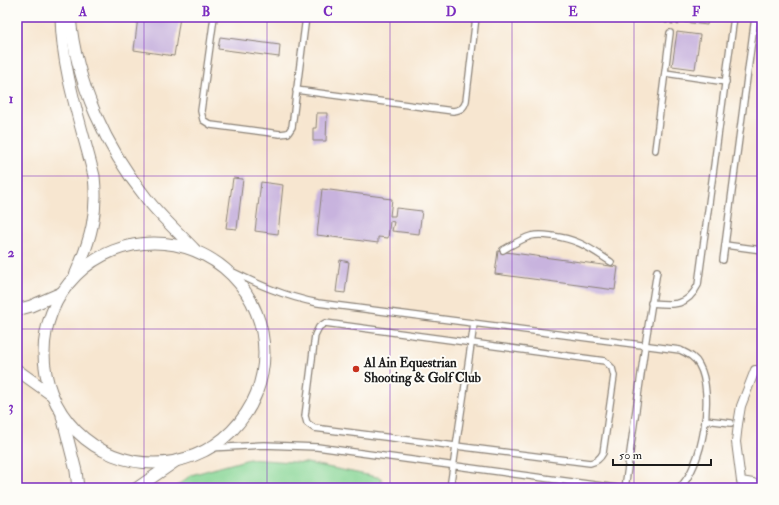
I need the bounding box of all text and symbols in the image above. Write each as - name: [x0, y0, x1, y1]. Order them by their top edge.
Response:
- text: A: [78, 4, 88, 20]
- text: B: [202, 4, 210, 20]
- text: C: [323, 4, 333, 20]
- text: D: [446, 4, 457, 20]
- text: E: [568, 4, 578, 20]
- text: F: [692, 4, 701, 20]
- text: 1: [9, 91, 14, 107]
- text: 2: [8, 245, 15, 261]
- place label: Al Ain Equestrian Shooting & Golf Club: [363, 355, 482, 387]
- marker: Al Ain Equestrian Shooting & Golf Club: [351, 364, 361, 374]
- text: 3: [9, 399, 14, 415]
- scale bar: [613, 441, 711, 467]
- text: 50 m: [619, 448, 643, 463]

